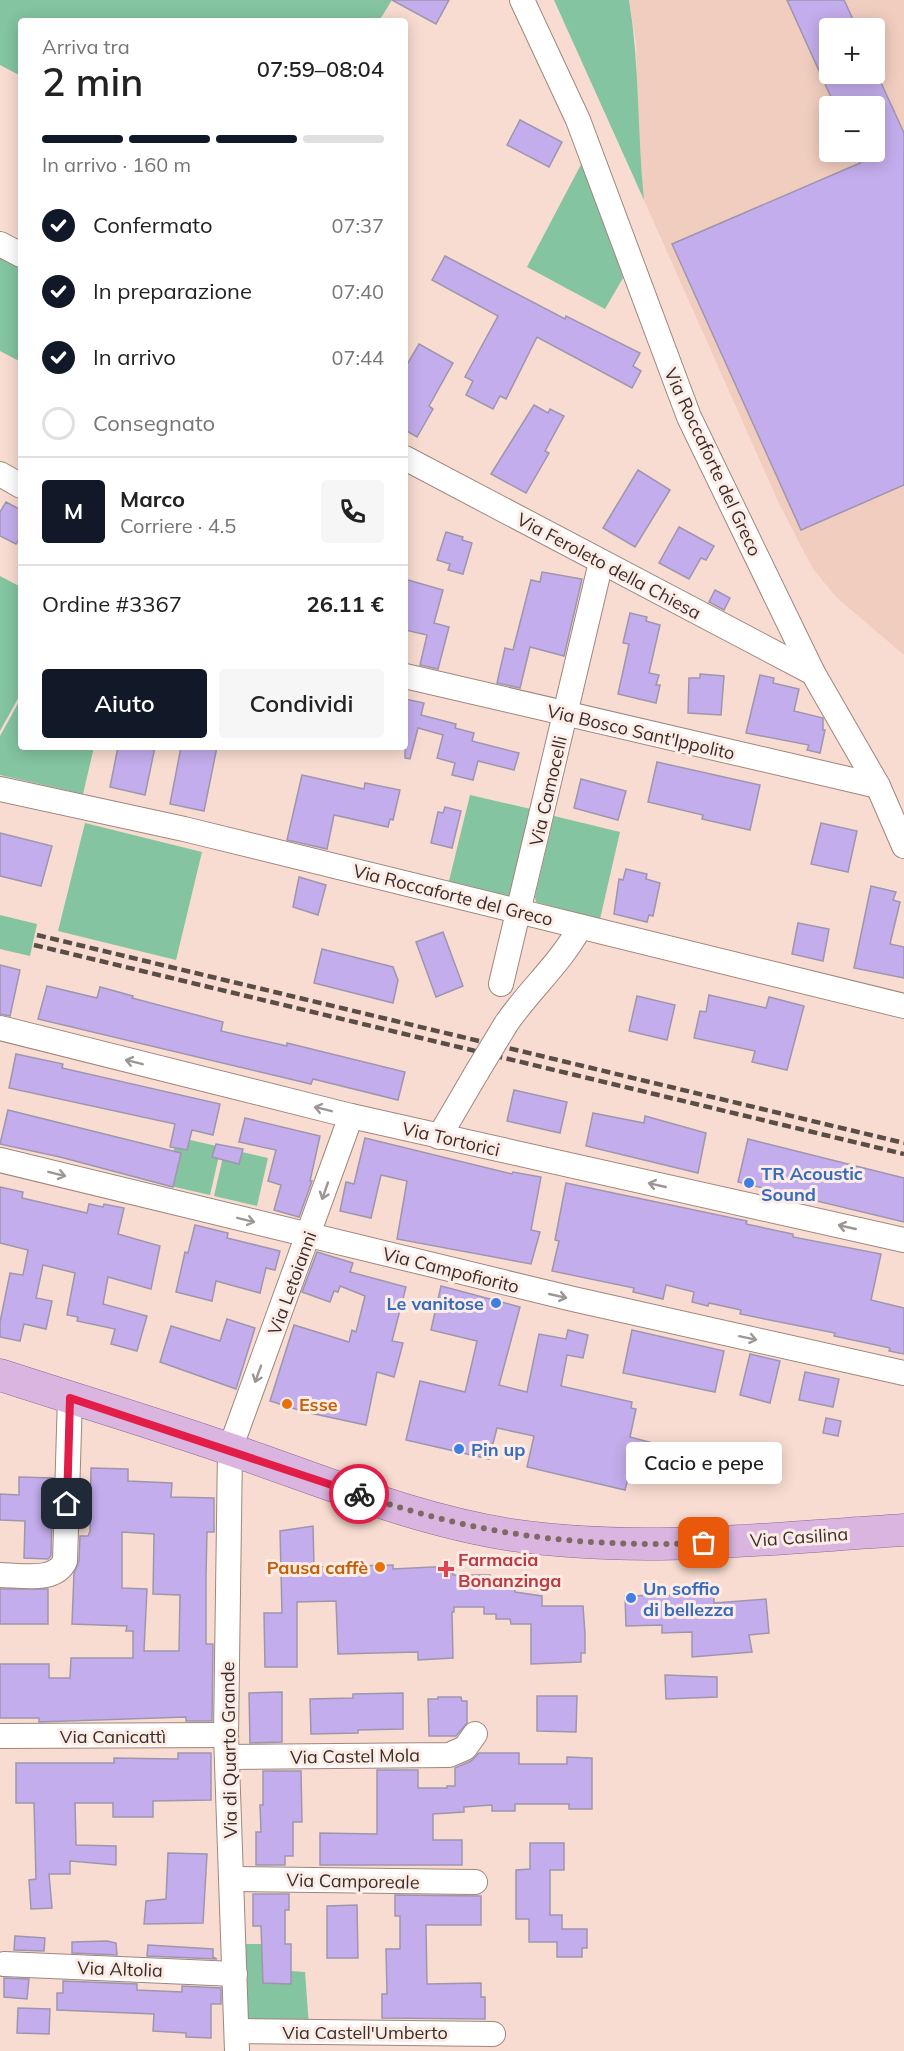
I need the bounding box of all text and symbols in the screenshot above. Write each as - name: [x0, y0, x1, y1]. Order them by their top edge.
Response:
- map controls: [819, 18, 885, 162]
- button: +: [819, 18, 885, 84]
- text: Arriva tra: [42, 34, 130, 59]
- text: 07:59–08:04: [257, 55, 384, 83]
- text: 2 min: [42, 57, 143, 106]
- button: −: [819, 96, 885, 162]
- text: In arrivo · 160 m: [42, 152, 191, 177]
- icon: check: [42, 209, 75, 242]
- text: Confermato: [93, 211, 212, 239]
- text: 07:37: [331, 213, 384, 238]
- icon: check: [42, 275, 75, 308]
- text: In preparazione: [93, 277, 252, 305]
- text: 07:40: [331, 279, 384, 304]
- icon: check: [42, 341, 75, 374]
- text: In arrivo: [93, 343, 176, 371]
- text: 07:44: [331, 345, 384, 370]
- street label: Via Roccaforte del Greco: [659, 364, 767, 560]
- text: Consegnato: [93, 409, 215, 437]
- button: phone: [321, 480, 384, 543]
- text: Marco: [120, 485, 185, 513]
- text: M: [64, 497, 83, 525]
- street label: Via Feroleto della Chiesa: [513, 508, 705, 624]
- text: Corriere · 4.5: [120, 513, 236, 538]
- text: Ordine #3367: [42, 590, 182, 618]
- text: 26.11 €: [307, 590, 384, 618]
- button: Aiuto: [42, 669, 207, 738]
- button: Condividi: [219, 669, 384, 738]
- street label: Via Bosco Sant'Ippolito: [545, 699, 737, 765]
- street label: Via Camocelli: [524, 734, 572, 848]
- street label: Via Roccaforte del Greco: [351, 859, 555, 931]
- one-way arrow: [125, 1055, 144, 1067]
- one-way arrow: [314, 1103, 333, 1115]
- street label: Via Tortorici: [400, 1117, 502, 1161]
- place label: TR Acoustic Sound: [761, 1162, 863, 1206]
- one-way arrow: [47, 1168, 66, 1180]
- marker: TR Acoustic Sound: [742, 1176, 756, 1190]
- one-way arrow: [647, 1179, 667, 1190]
- one-way arrow: [318, 1181, 329, 1200]
- one-way arrow: [237, 1214, 256, 1226]
- one-way arrow: [838, 1221, 857, 1233]
- street label: Via Letoianni: [263, 1228, 321, 1338]
- street label: Via Campofiorito: [380, 1242, 522, 1298]
- one-way arrow: [548, 1290, 567, 1302]
- place label: Le vanitose: [387, 1292, 484, 1315]
- marker: Le vanitose: [489, 1296, 503, 1310]
- one-way arrow: [739, 1333, 758, 1345]
- one-way arrow: [252, 1365, 263, 1383]
- place label: Esse: [299, 1393, 338, 1416]
- marker: Esse: [280, 1397, 294, 1411]
- place label: Pin up: [471, 1438, 525, 1461]
- callout: Cacio e pepe: [626, 1441, 782, 1483]
- marker: Pin up: [452, 1442, 466, 1456]
- text: Cacio e pepe: [644, 1450, 764, 1475]
- courier: [329, 1464, 389, 1524]
- pin: [41, 1478, 92, 1529]
- icon: bike: [343, 1478, 376, 1511]
- icon: home: [50, 1487, 83, 1520]
- pin: [678, 1517, 729, 1568]
- street label: Via Casilina: [749, 1522, 849, 1552]
- icon: bag: [687, 1526, 720, 1559]
- place label: Farmacia Bonanzinga: [458, 1548, 561, 1592]
- place label: Pausa caffè: [267, 1556, 368, 1579]
- marker: Pausa caffè: [373, 1560, 387, 1574]
- marker: Farmacia Bonanzinga: [439, 1562, 453, 1576]
- place label: Un soffio di bellezza: [643, 1577, 734, 1621]
- marker: Un soffio di bellezza: [624, 1591, 638, 1605]
- street label: Via di Quarto Grande: [216, 1661, 242, 1839]
- street label: Via Canicattì: [60, 1725, 166, 1748]
- street label: Via Castel Mola: [290, 1743, 420, 1769]
- street label: Via Camporeale: [286, 1868, 420, 1894]
- street label: Via Altolia: [77, 1956, 163, 1982]
- street label: Via Castell'Umberto: [282, 2021, 448, 2044]

